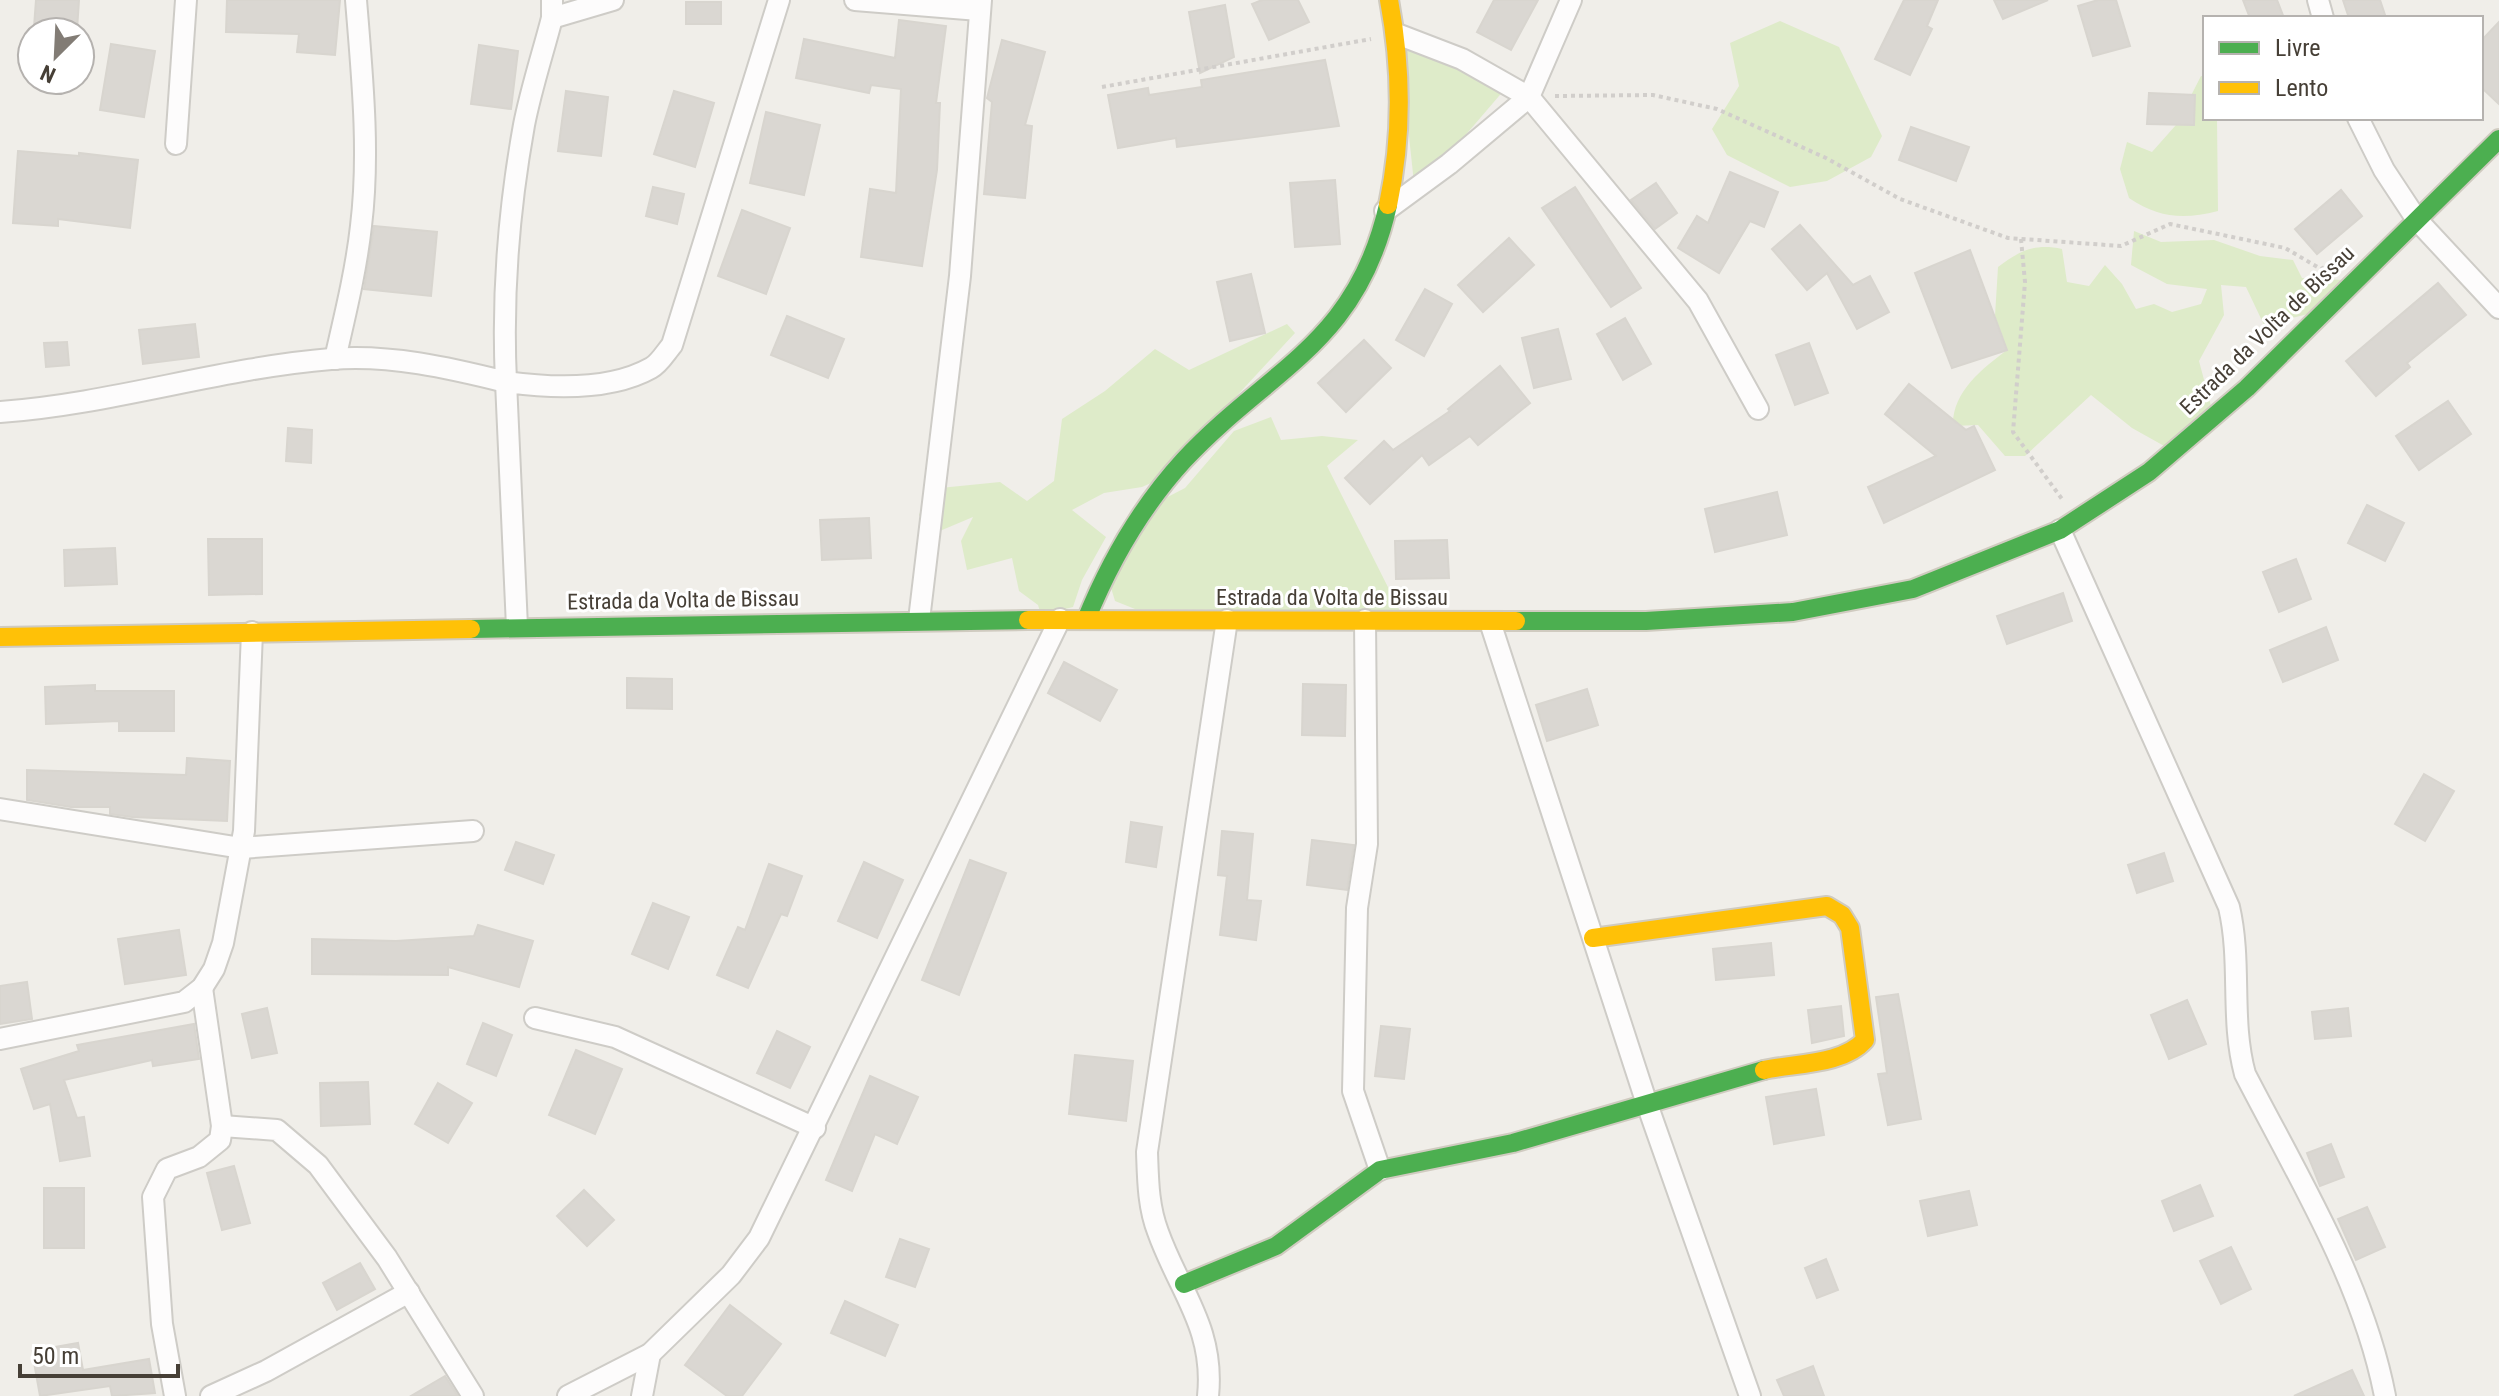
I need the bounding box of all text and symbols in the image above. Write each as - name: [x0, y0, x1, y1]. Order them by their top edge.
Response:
- north arrow: [16, 16, 96, 96]
- legend: [2203, 16, 2483, 120]
- text: Livre: [2275, 34, 2321, 62]
- text: N: [37, 60, 59, 88]
- text: Lento: [2275, 74, 2328, 102]
- street label: Estrada da Volta de Bissau: [2175, 240, 2359, 420]
- street label: Estrada da Volta de Bissau: [567, 585, 799, 615]
- street label: Estrada da Volta de Bissau: [1216, 585, 1448, 610]
- scale bar: [20, 1328, 178, 1378]
- text: 50 m: [32, 1342, 79, 1370]

